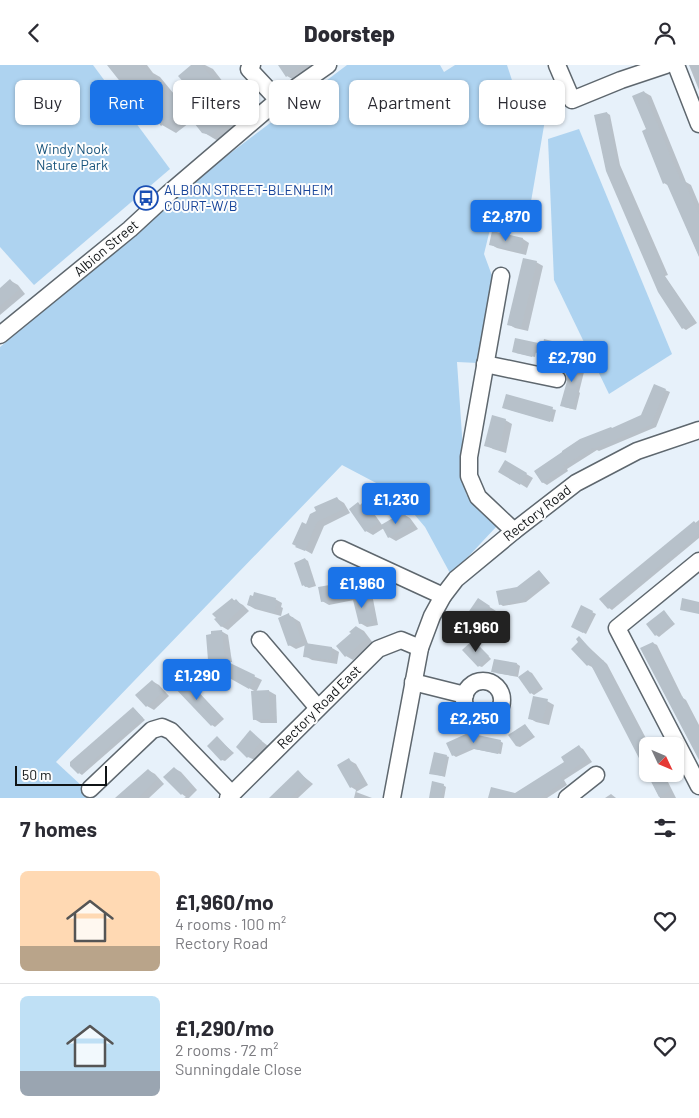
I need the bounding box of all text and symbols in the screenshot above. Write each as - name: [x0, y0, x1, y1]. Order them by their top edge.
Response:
- icon: back: [20, 19, 48, 47]
- icon: person: [651, 19, 679, 47]
- text: Doorstep: [304, 20, 395, 46]
- chip: Buy: [15, 80, 80, 125]
- chip: Rent: [90, 80, 163, 125]
- chip: Filters: [173, 80, 259, 125]
- chip: New: [269, 80, 339, 125]
- chip: Apartment: [349, 80, 469, 125]
- chip: House: [479, 80, 565, 125]
- park label: Windy Nook Nature Park: [36, 140, 108, 173]
- place label: ALBION STREET-BLENHEIM COURT-W/B: [164, 181, 334, 214]
- bus stop icon: ALBION STREET-BLENHEIM COURT-W/B: [133, 185, 159, 211]
- pin: £2,870: [465, 199, 547, 242]
- text: £2,870: [482, 206, 530, 225]
- street label: Albion Street: [70, 216, 141, 280]
- pin: £2,790: [531, 341, 613, 383]
- text: £2,790: [548, 347, 596, 366]
- street label: Rectory Road: [499, 481, 574, 544]
- pin: £1,230: [355, 483, 437, 525]
- text: £1,230: [373, 489, 419, 508]
- pin: £1,960: [321, 567, 403, 609]
- text: £1,960: [339, 573, 385, 592]
- pin: £1,960: [435, 611, 517, 653]
- text: £1,960: [453, 617, 499, 636]
- pin: £1,290: [156, 659, 238, 701]
- street label: Rectory Road East: [273, 661, 364, 752]
- text: £1,290: [174, 665, 220, 684]
- pin: £2,250: [433, 701, 515, 744]
- text: £2,250: [449, 708, 499, 727]
- north arrow: [639, 737, 684, 783]
- map controls: [639, 737, 684, 782]
- scale bar: [15, 763, 108, 786]
- text: 50 m: [22, 766, 51, 783]
- icon: filters: [651, 814, 679, 842]
- text: 7 homes: [20, 816, 97, 841]
- text: £1,960/mo: [175, 889, 274, 914]
- icon: home: [60, 891, 120, 951]
- icon: heart: [651, 907, 679, 935]
- text: 4 rooms · 100 m²: [175, 914, 286, 933]
- text: Rectory Road: [175, 933, 268, 952]
- text: £1,290/mo: [175, 1015, 274, 1040]
- icon: home: [60, 1016, 120, 1076]
- icon: heart: [651, 1032, 679, 1060]
- text: 2 rooms · 72 m²: [175, 1040, 278, 1059]
- text: Sunningdale Close: [175, 1059, 302, 1078]

